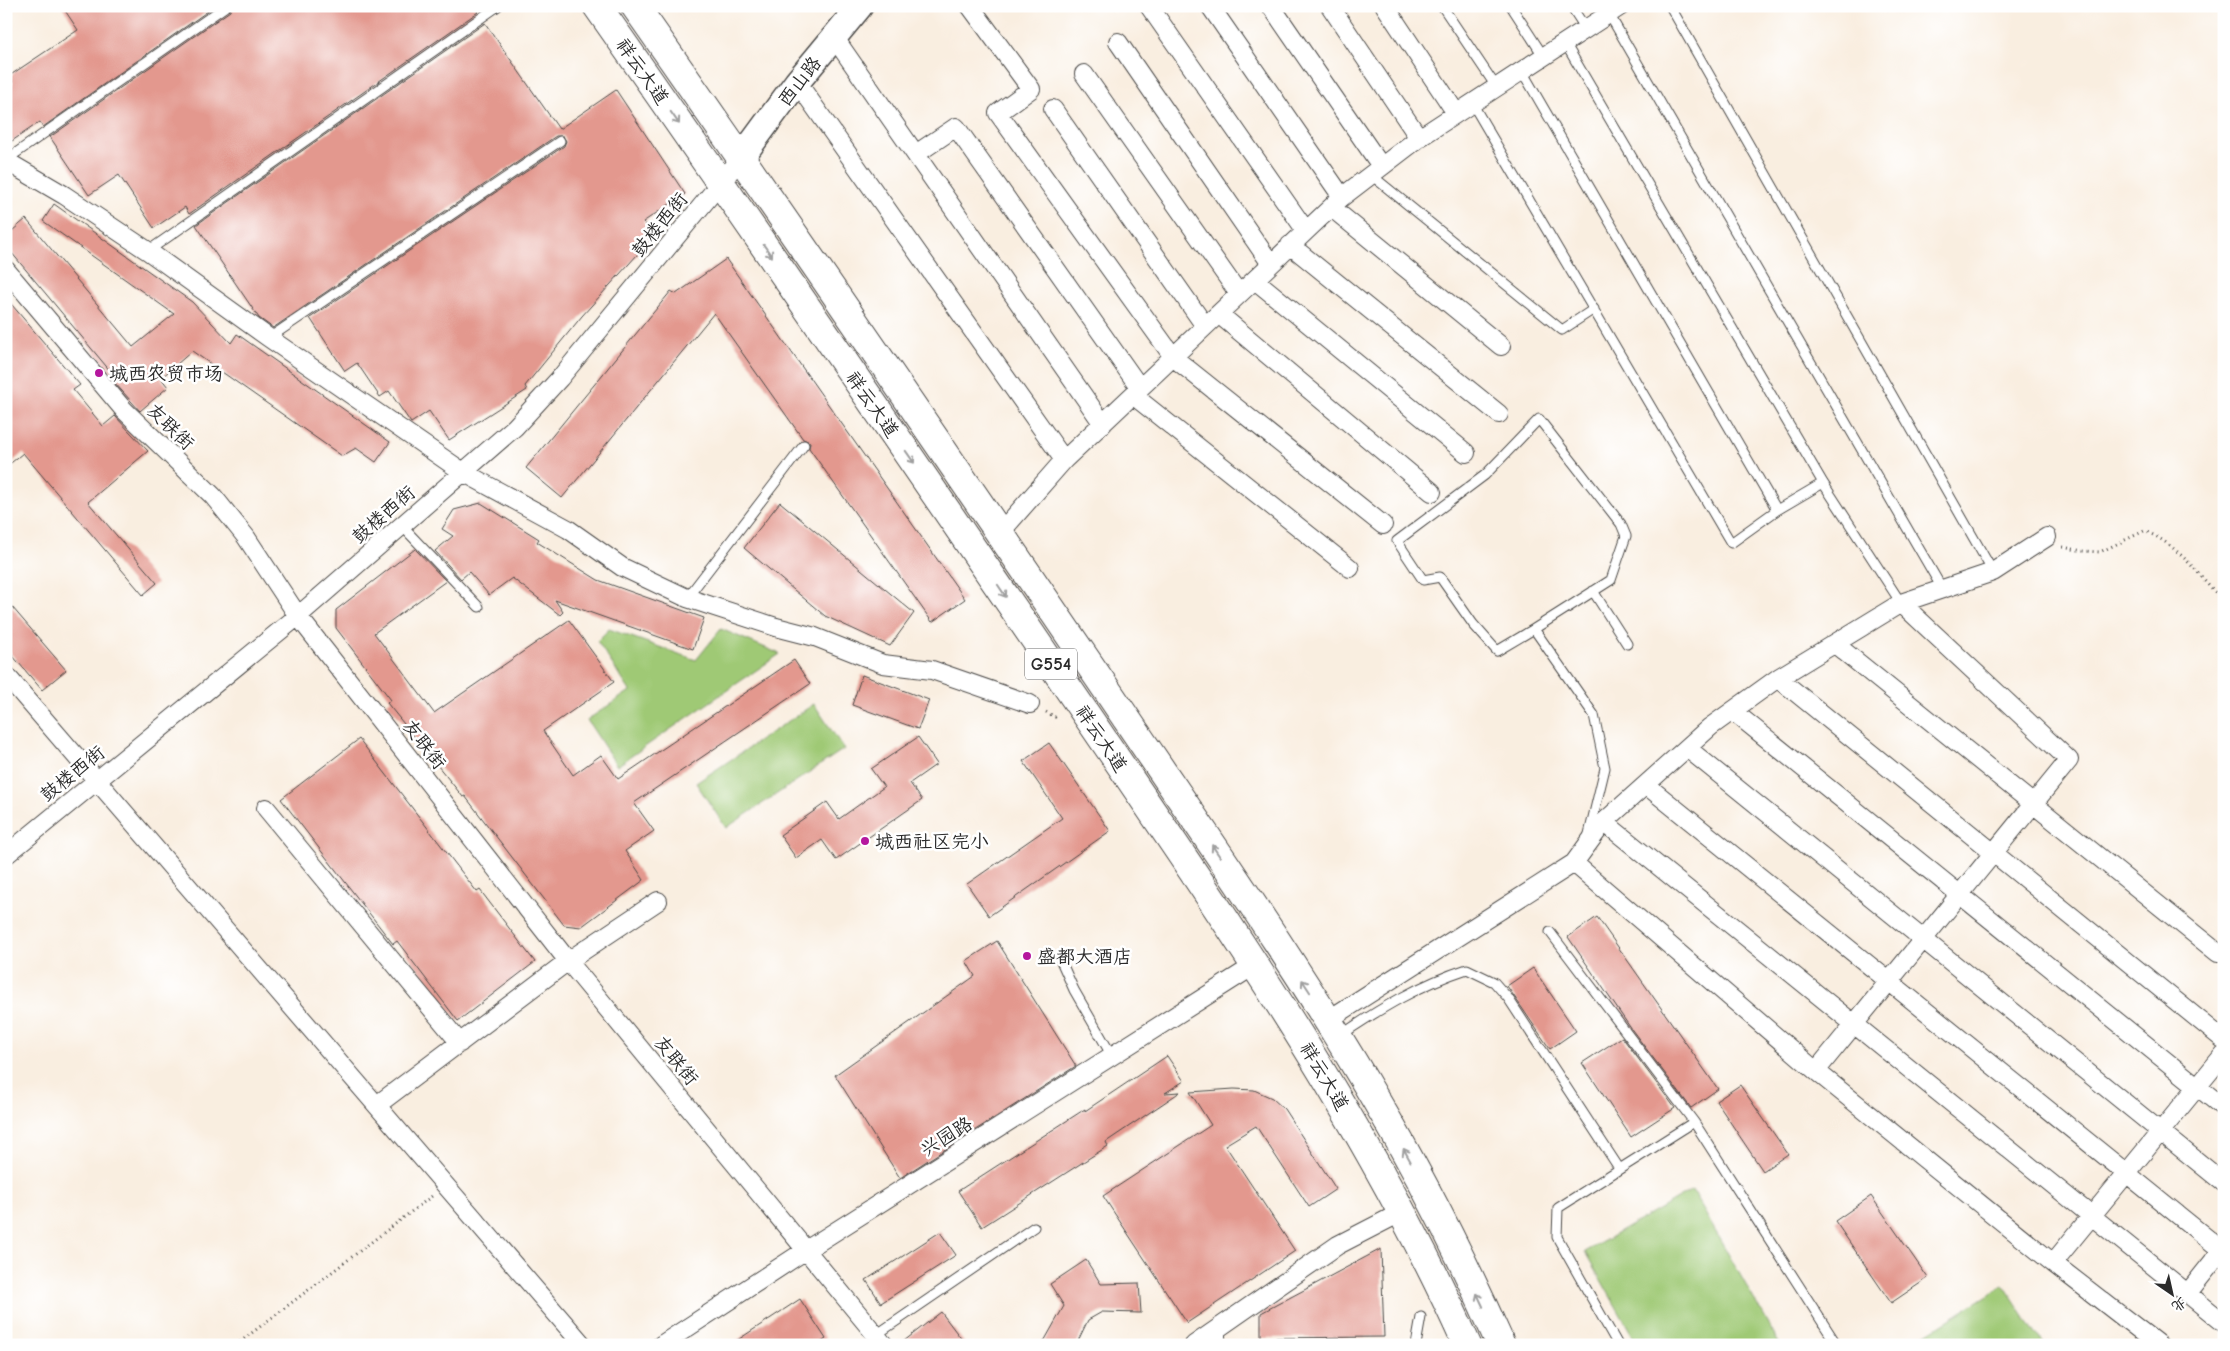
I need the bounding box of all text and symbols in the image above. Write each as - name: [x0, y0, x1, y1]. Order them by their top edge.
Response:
- street label: 祥云大道: [611, 34, 673, 109]
- street label: 西山路: [774, 52, 826, 111]
- one-way arrow: [670, 111, 680, 125]
- street label: 鼓楼西街: [627, 188, 692, 261]
- one-way arrow: [763, 244, 773, 258]
- place label: 城西农贸市场: [109, 363, 223, 385]
- marker: 城西农贸市场: [93, 367, 105, 379]
- street label: 祥云大道: [841, 367, 903, 442]
- street label: 友联街: [142, 399, 198, 454]
- one-way arrow: [905, 450, 915, 464]
- street label: 鼓楼西街: [348, 482, 420, 548]
- one-way arrow: [997, 584, 1007, 598]
- road number: G554: [1025, 649, 1077, 680]
- street label: 祥云大道: [1071, 701, 1132, 776]
- street label: 友联街: [398, 715, 450, 774]
- street label: 鼓楼西街: [36, 741, 109, 806]
- place label: 城西社区完小: [875, 831, 989, 853]
- marker: 城西社区完小: [859, 835, 871, 847]
- one-way arrow: [1211, 844, 1221, 858]
- place label: 盛都大酒店: [1037, 946, 1132, 968]
- marker: 盛都大酒店: [1021, 950, 1033, 962]
- one-way arrow: [1301, 979, 1311, 993]
- street label: 友联街: [650, 1032, 703, 1090]
- street label: 祥云大道: [1295, 1038, 1353, 1115]
- street label: 兴园路: [917, 1112, 977, 1161]
- one-way arrow: [1402, 1148, 1412, 1163]
- north arrow: [2148, 1268, 2198, 1318]
- one-way arrow: [1475, 1293, 1485, 1308]
- text: 北: [2168, 1293, 2190, 1315]

